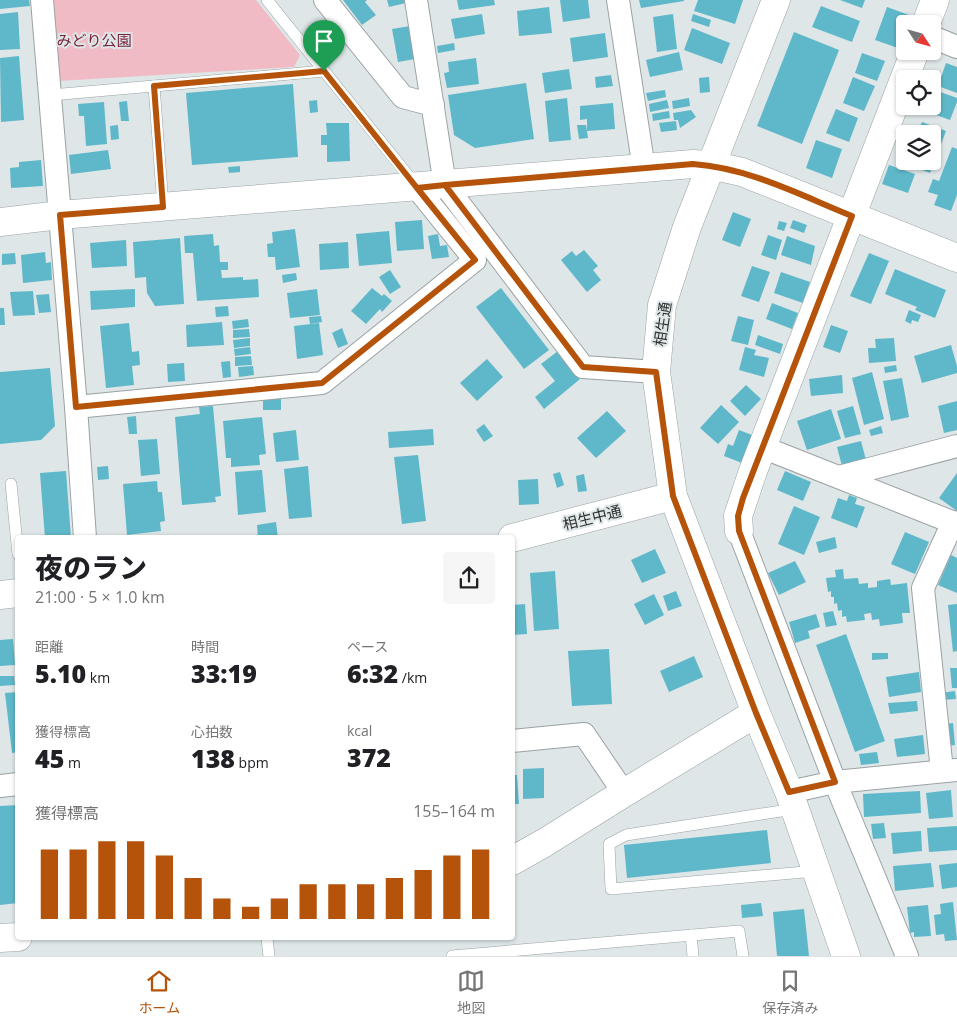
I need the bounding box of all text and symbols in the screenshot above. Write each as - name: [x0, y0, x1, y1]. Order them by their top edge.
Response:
- north arrow: [896, 15, 941, 60]
- map controls: [896, 15, 941, 170]
- pin: [303, 20, 345, 71]
- icon: arrive: [310, 27, 338, 55]
- park label: みどり公園: [56, 30, 132, 50]
- button: locate: [896, 70, 941, 115]
- button: layers: [896, 125, 941, 170]
- street label: 相生通: [649, 300, 675, 348]
- street label: 相生中通: [560, 500, 624, 534]
- text: 夜のラン: [35, 548, 147, 586]
- button: share: [443, 552, 495, 604]
- text: 21:00 · 5 × 1.0 km: [35, 586, 165, 608]
- text: 距離: [35, 637, 63, 656]
- text: 時間: [191, 637, 219, 656]
- text: ペース: [347, 637, 388, 656]
- text: 5.10: [35, 656, 86, 690]
- text: 33:19: [191, 656, 257, 690]
- text: 6:32: [347, 656, 398, 690]
- text: km: [86, 668, 110, 687]
- text: /km: [398, 668, 427, 687]
- text: kcal: [347, 721, 372, 740]
- text: 獲得標高: [35, 722, 91, 741]
- text: 心拍数: [191, 722, 233, 741]
- text: 372: [347, 740, 391, 774]
- text: 45: [35, 741, 64, 775]
- text: 138: [191, 741, 235, 775]
- text: m: [64, 753, 81, 772]
- text: bpm: [235, 753, 269, 772]
- text: 155–164 m: [413, 800, 495, 822]
- text: 獲得標高: [35, 802, 99, 824]
- tab: ホーム: [139, 967, 180, 1017]
- tab: 地図: [457, 967, 485, 1017]
- tab: 保存済み: [762, 967, 818, 1017]

